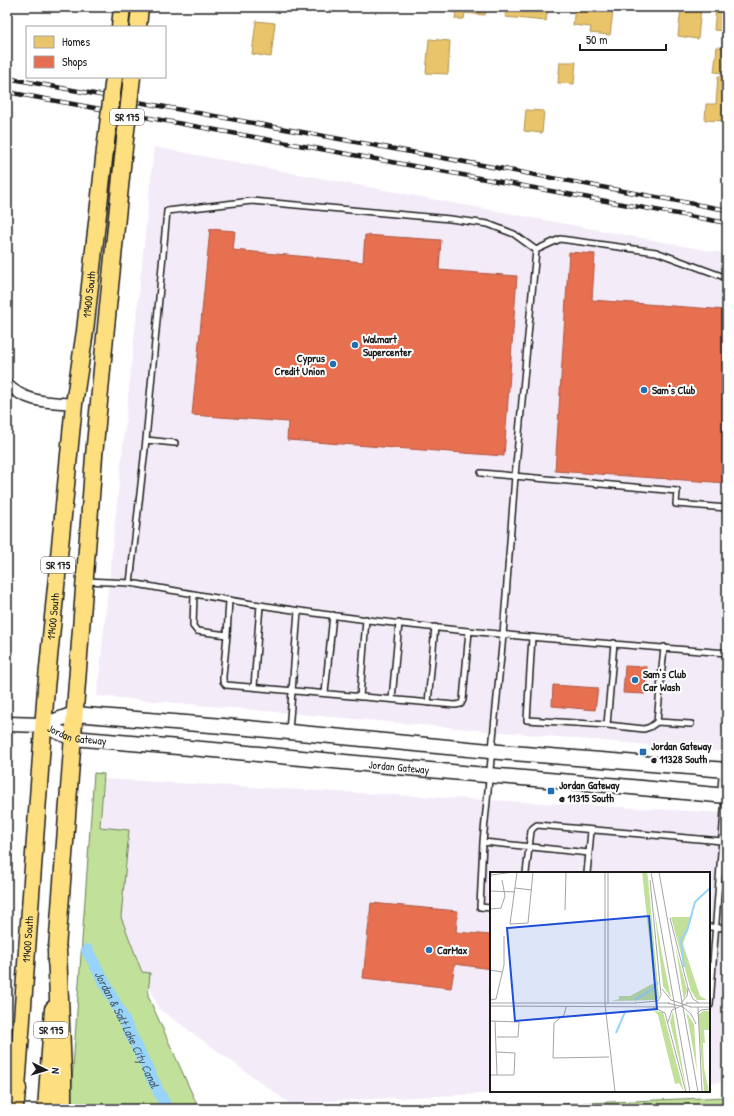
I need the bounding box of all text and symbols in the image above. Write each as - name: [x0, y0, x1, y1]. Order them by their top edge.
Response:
- legend: [26, 26, 166, 78]
- scale bar: [580, 26, 666, 52]
- text: 50 m: [586, 31, 607, 48]
- text: Homes: [62, 33, 90, 50]
- text: Shops: [62, 53, 88, 70]
- road number: SR 175: [110, 109, 144, 125]
- street label: 11400 South: [80, 270, 99, 319]
- place label: Walmart Supercenter: [363, 332, 413, 360]
- marker: Walmart Supercenter: [350, 340, 360, 350]
- place label: Cyprus Credit Union: [274, 351, 326, 378]
- marker: Cyprus Credit Union: [328, 359, 338, 369]
- place label: Sam's Club: [652, 383, 696, 397]
- marker: Sam's Club: [639, 385, 649, 395]
- road number: SR 175: [41, 557, 75, 573]
- street label: 11400 South: [44, 592, 62, 640]
- place label: Sam's Club Car Wash: [643, 667, 687, 694]
- marker: Sam's Club Car Wash: [630, 675, 640, 685]
- street label: Jordan Gateway: [45, 721, 107, 748]
- place label: Jordan Gateway @ 11328 South: [651, 739, 712, 766]
- marker: Jordan Gateway @ 11328 South: [638, 747, 648, 757]
- street label: Jordan Gateway: [368, 757, 430, 777]
- place label: Jordan Gateway @ 11315 South: [559, 778, 620, 805]
- marker: Jordan Gateway @ 11315 South: [546, 786, 556, 796]
- inset map: [490, 872, 710, 1092]
- street label: 11400 South: [19, 915, 36, 963]
- place label: CarMax: [437, 943, 467, 957]
- marker: CarMax: [424, 945, 434, 955]
- water label: Jordan & Salt Lake City Canal: [91, 968, 164, 1091]
- road number: SR 175: [34, 1022, 68, 1038]
- north arrow: [26, 1050, 66, 1090]
- text: N: [49, 1067, 63, 1075]

